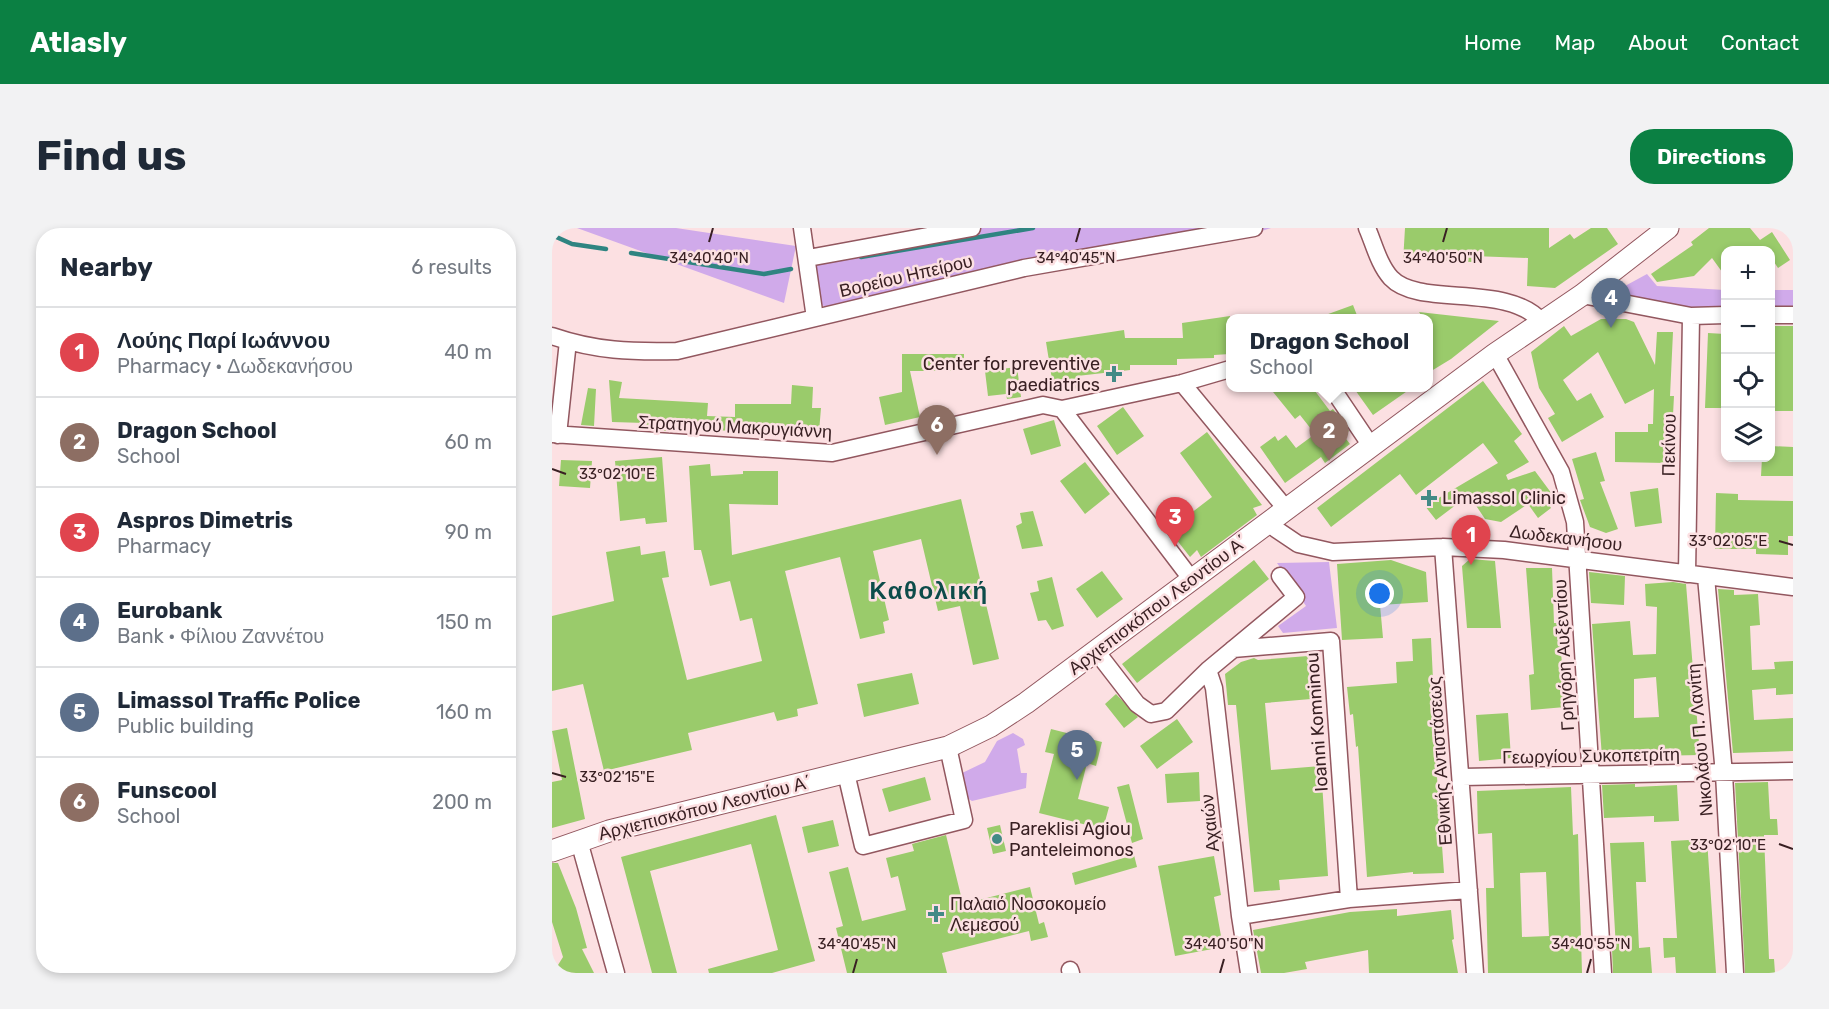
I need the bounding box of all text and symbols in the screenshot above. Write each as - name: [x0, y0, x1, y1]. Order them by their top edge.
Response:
- text: Atlasly: [30, 26, 127, 59]
- text: Home: [1464, 30, 1521, 55]
- text: Map: [1554, 30, 1595, 55]
- text: About: [1628, 30, 1688, 55]
- text: Contact: [1721, 30, 1799, 55]
- button: Directions: [1630, 129, 1793, 184]
- text: Find us: [36, 131, 187, 181]
- map controls: [1721, 246, 1775, 462]
- button: +: [1721, 246, 1775, 300]
- text: 34°40'40"N: [669, 249, 749, 267]
- text: 34°40'45"N: [1036, 249, 1116, 267]
- text: 34°40'50"N: [1403, 249, 1483, 267]
- street label: Βορείου Ηπείρου: [837, 250, 975, 302]
- text: Nearby: [60, 252, 153, 283]
- text: 6 results: [411, 255, 492, 279]
- pin: 4: [1592, 279, 1630, 328]
- button: −: [1721, 300, 1775, 354]
- popup: [1226, 314, 1433, 392]
- text: Λούης Παρί Ιωάννου: [117, 327, 330, 354]
- text: Dragon School: [1250, 328, 1409, 355]
- text: 1: [75, 340, 84, 364]
- text: 40 m: [444, 340, 492, 364]
- place label: Center for preventive paediatrics: [923, 353, 1100, 396]
- text: Pharmacy · Δωδεκανήσου: [117, 354, 353, 378]
- button: locate: [1721, 354, 1775, 408]
- text: School: [1250, 355, 1313, 379]
- marker: Center for preventive paediatrics: [1105, 365, 1123, 383]
- pin: 6: [918, 406, 956, 455]
- button: layers: [1721, 408, 1775, 462]
- street label: Στρατηγού Μακρυγιάννη: [637, 411, 833, 443]
- pin: 2: [1310, 412, 1348, 461]
- street label: Πεκίνου: [1657, 413, 1681, 477]
- text: Dragon School: [117, 417, 277, 444]
- text: 2: [73, 430, 86, 454]
- text: 60 m: [445, 430, 492, 454]
- text: School: [117, 444, 180, 468]
- text: 33°02'10"E: [579, 465, 655, 483]
- place label: Limassol Clinic: [1442, 487, 1566, 509]
- marker: Limassol Clinic: [1420, 489, 1438, 507]
- pin: 3: [1156, 498, 1194, 547]
- text: Aspros Dimetris: [117, 507, 293, 534]
- pin: 1: [1452, 516, 1490, 565]
- text: 3: [73, 520, 86, 544]
- text: 90 m: [445, 520, 492, 544]
- street label: Δωδεκανήσου: [1508, 520, 1624, 556]
- street label: Αρχιεπισκόπου Λεοντίου Α΄: [1064, 530, 1252, 680]
- text: 33°02'05"E: [1689, 532, 1767, 550]
- text: Pharmacy: [117, 534, 211, 558]
- district label: Καθολική: [869, 577, 989, 605]
- your location: [1365, 579, 1394, 608]
- street label: Γρηγόρη Αυξεντίου: [1549, 579, 1579, 731]
- text: Eurobank: [117, 597, 222, 624]
- text: 4: [73, 610, 86, 634]
- text: 150 m: [436, 610, 492, 634]
- text: Bank · Φίλιου Ζαννέτου: [117, 624, 324, 648]
- street label: Ioanni Komninou: [1301, 652, 1333, 792]
- street label: Νικολάου Π. Λανίτη: [1682, 663, 1718, 817]
- street label: Εθνικής Αντιστάσεως: [1423, 676, 1457, 846]
- text: Limassol Traffic Police: [117, 687, 361, 714]
- text: 5: [73, 700, 86, 724]
- text: 160 m: [436, 700, 492, 724]
- text: Public building: [117, 714, 254, 738]
- pin: 5: [1058, 730, 1096, 780]
- street label: Γεωργίου Συκοπετρίτη: [1502, 743, 1680, 769]
- text: 33°02'15"E: [579, 768, 655, 786]
- street label: Αρχιεπισκόπου Λεοντίου Α΄: [596, 771, 814, 845]
- text: Funscool: [117, 777, 217, 804]
- text: 6: [73, 790, 86, 814]
- text: 200 m: [432, 790, 492, 814]
- street label: Αχαιών: [1196, 793, 1224, 853]
- text: School: [117, 804, 180, 828]
- place label: Pareklisi Agiou Panteleimonos: [1009, 818, 1134, 861]
- marker: Pareklisi Agiou Panteleimonos: [990, 832, 1004, 846]
- text: 33°02'10"E: [1690, 836, 1766, 854]
- place label: Παλαιό Νοσοκομείο Λεμεσού: [950, 893, 1106, 936]
- marker: Παλαιό Νοσοκομείο Λεμεσού: [927, 905, 945, 923]
- text: 34°40'45"N: [817, 935, 897, 953]
- text: 34°40'50"N: [1184, 935, 1264, 953]
- text: 34°40'55"N: [1551, 935, 1631, 953]

